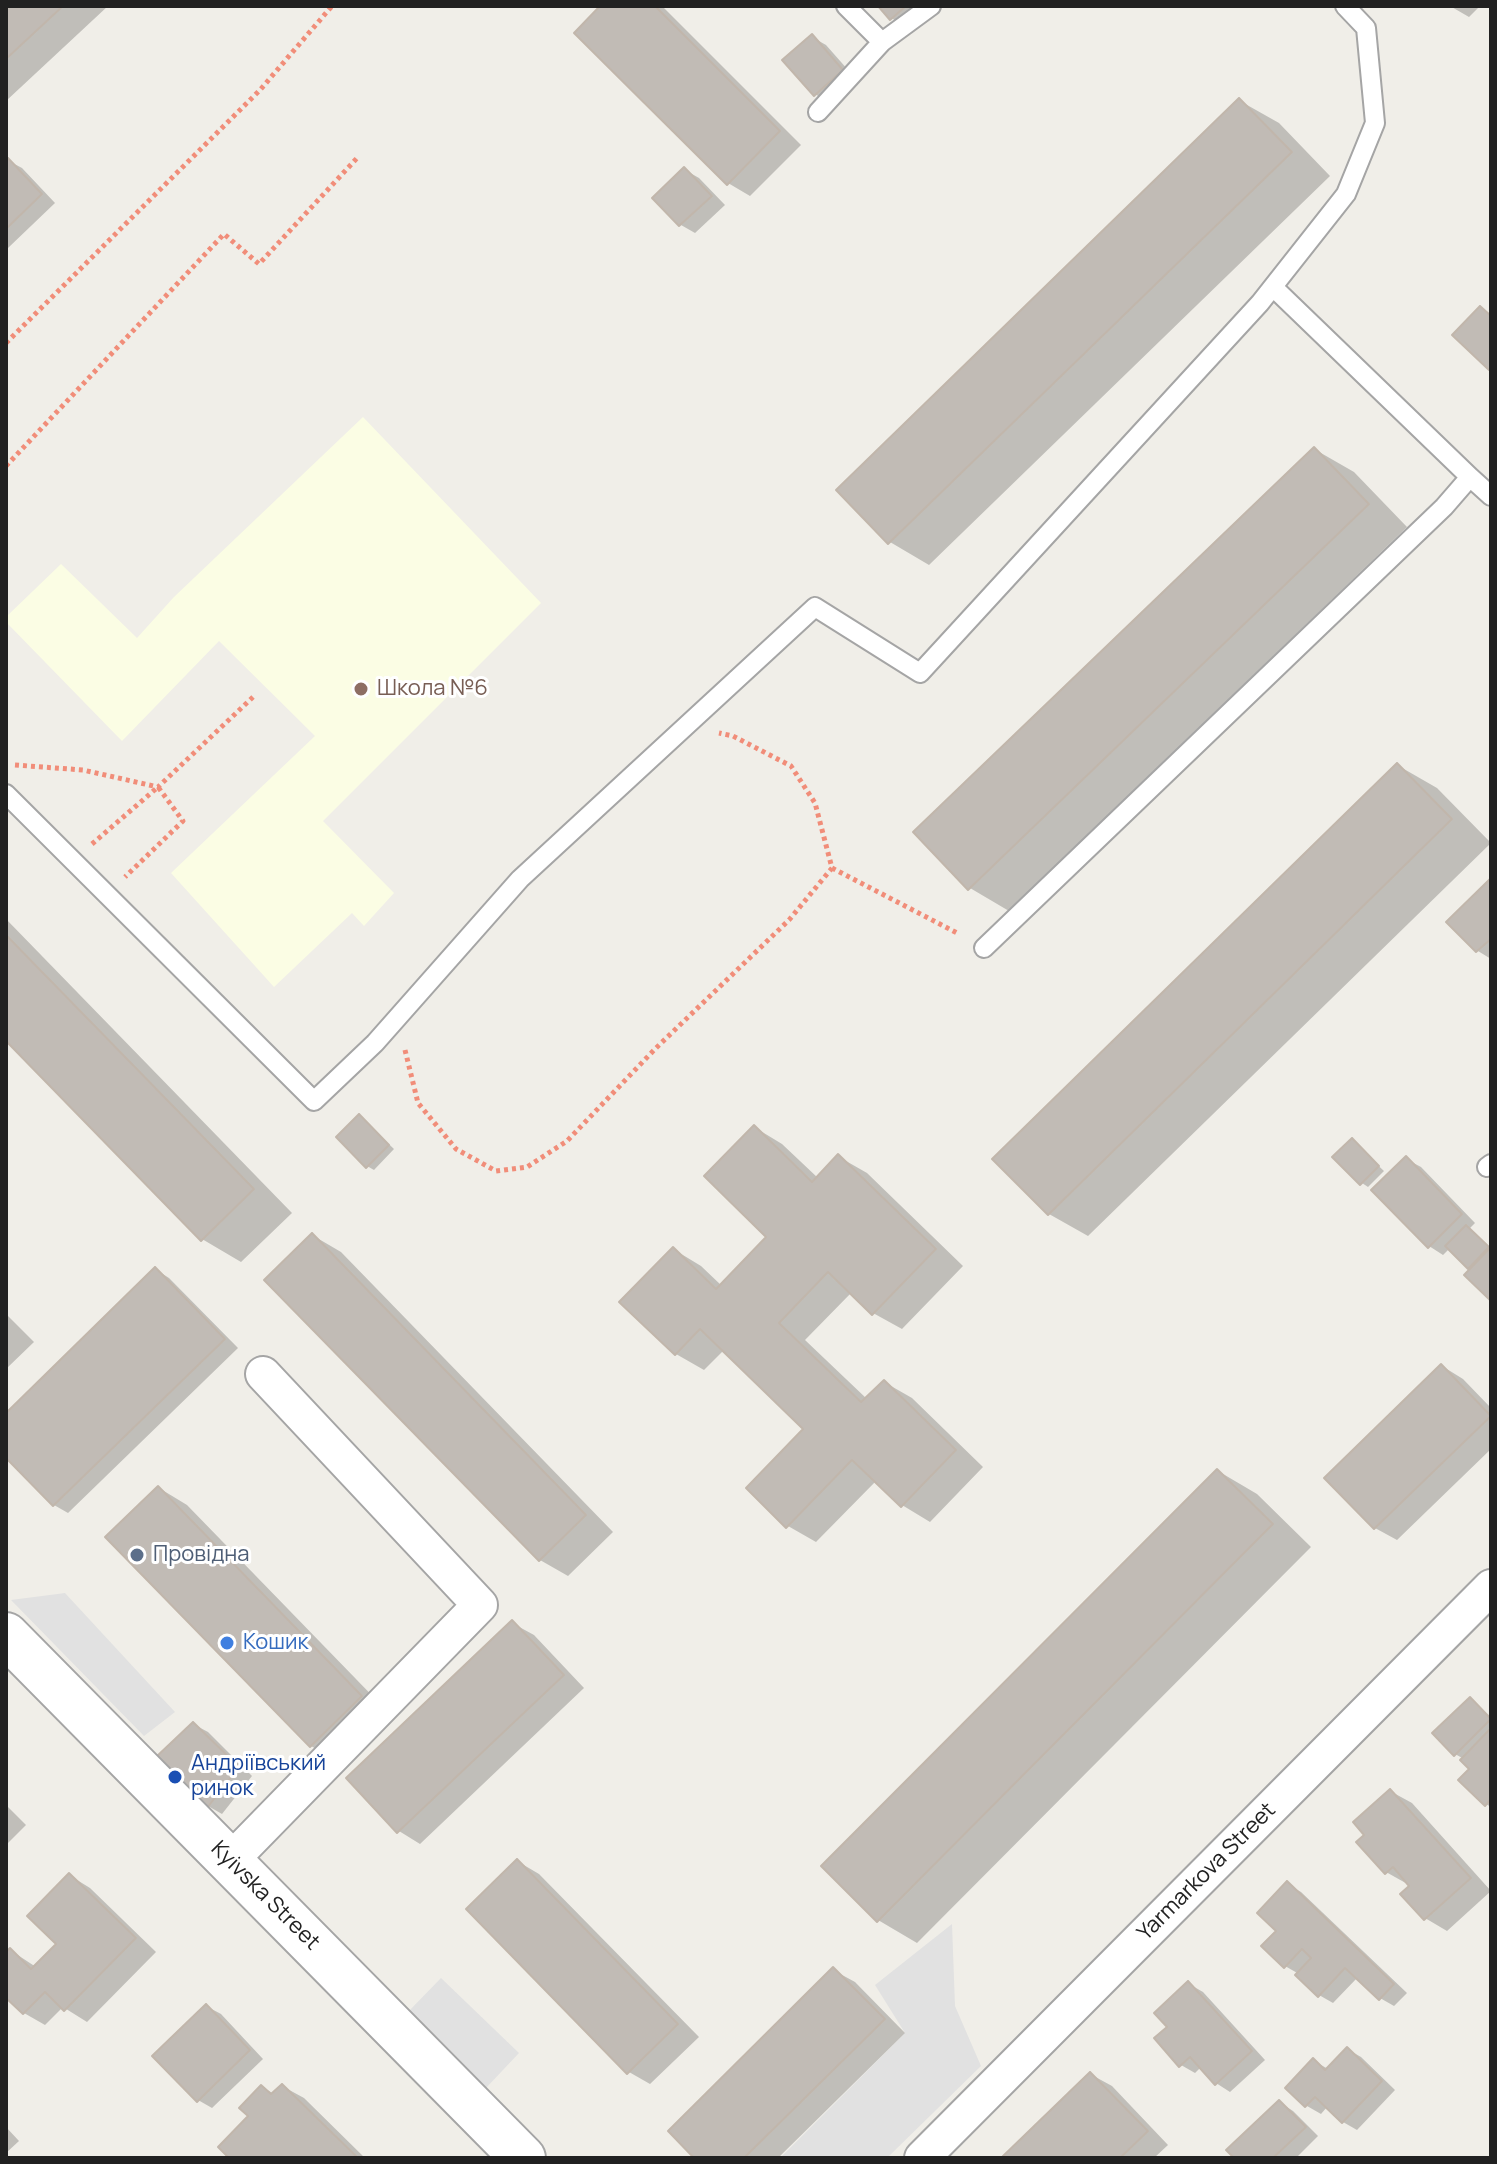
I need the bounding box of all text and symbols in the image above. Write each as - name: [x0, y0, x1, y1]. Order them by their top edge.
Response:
- place label: Школа №6: [377, 676, 488, 702]
- marker: Школа №6: [352, 680, 370, 698]
- place label: Провідна: [153, 1542, 250, 1568]
- marker: Провідна: [128, 1546, 146, 1564]
- place label: Кошик: [243, 1630, 308, 1656]
- marker: Кошик: [218, 1634, 236, 1652]
- place label: Андріївський ринок: [191, 1751, 326, 1802]
- marker: Андріївський ринок: [166, 1768, 184, 1786]
- street label: Yarmarkova Street: [1132, 1797, 1282, 1947]
- street label: Kyivska Street: [205, 1836, 325, 1956]

